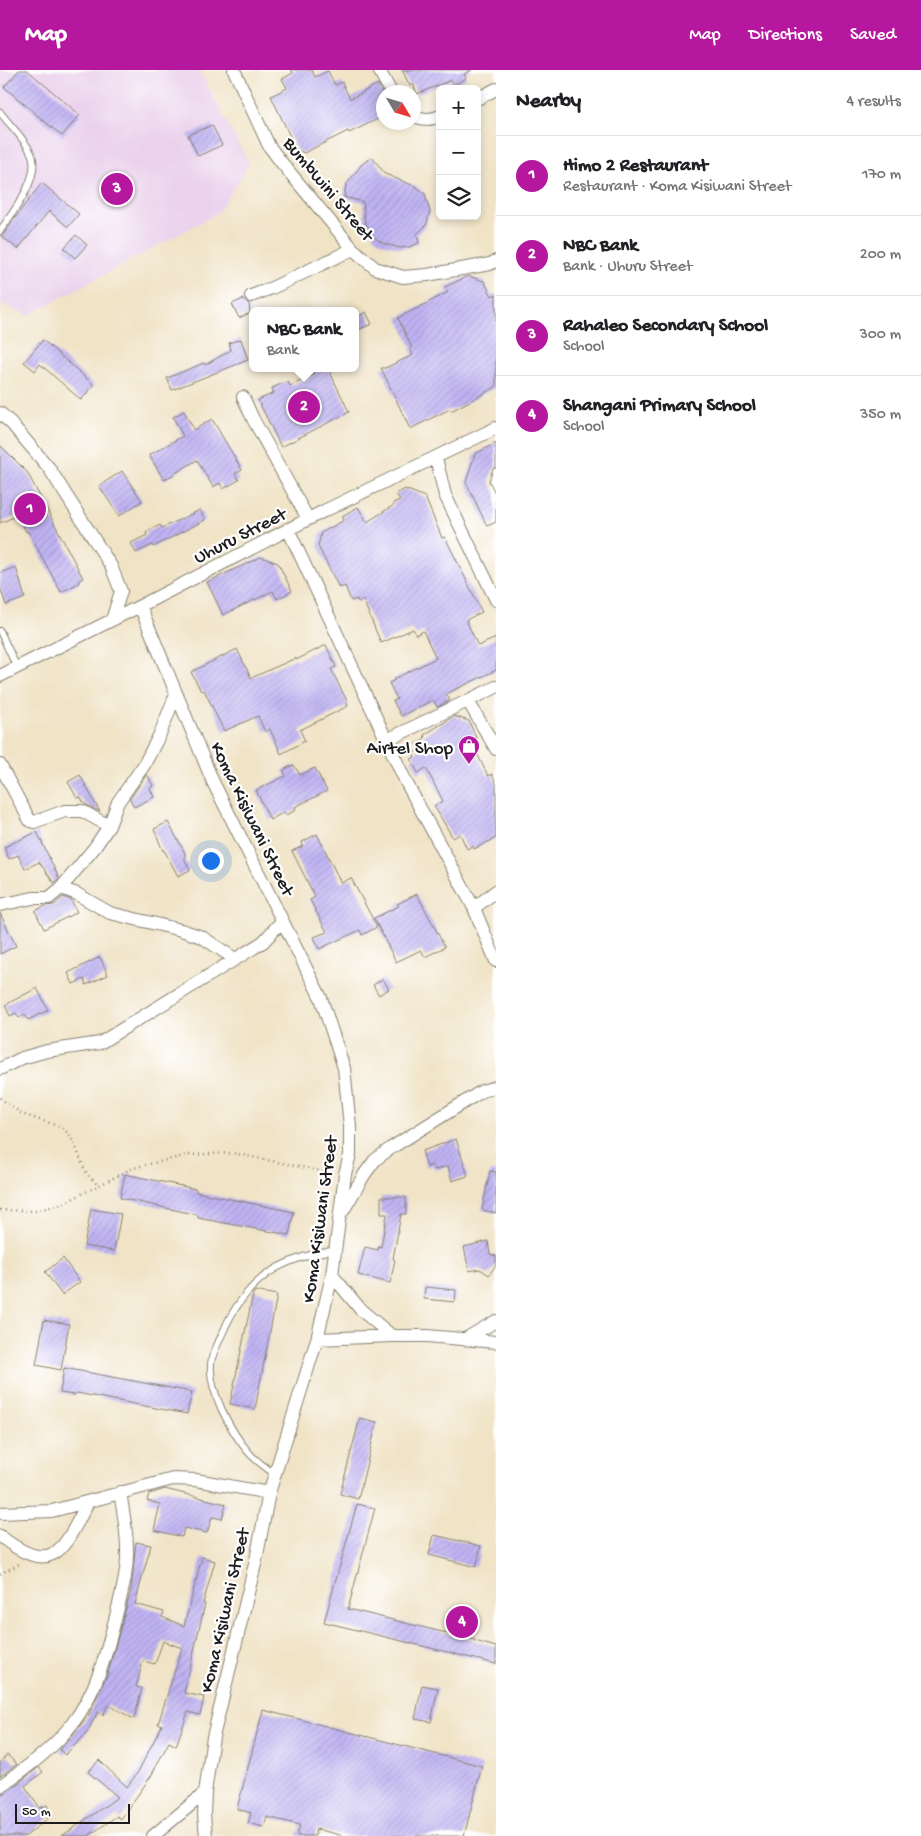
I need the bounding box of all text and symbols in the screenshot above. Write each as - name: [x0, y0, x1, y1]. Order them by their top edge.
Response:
- text: Map: [25, 21, 67, 50]
- text: Map: [689, 25, 721, 46]
- text: Directions: [749, 25, 822, 46]
- text: Saved: [850, 25, 896, 46]
- north arrow: [376, 85, 421, 130]
- map controls: [436, 85, 481, 220]
- button: +: [436, 85, 481, 130]
- text: Nearby: [516, 90, 581, 115]
- text: 4 results: [846, 93, 901, 112]
- button: −: [436, 130, 481, 175]
- street label: Bumbwini Street: [276, 133, 379, 249]
- text: Himo 2 Restaurant: [563, 155, 708, 178]
- text: 1: [529, 166, 535, 185]
- text: 170 m: [862, 166, 901, 185]
- pin: 3: [101, 170, 133, 208]
- button: layers: [436, 175, 481, 220]
- text: Restaurant · Koma Kisiwani Street: [563, 178, 791, 197]
- text: NBC Bank: [563, 235, 638, 258]
- text: 2: [528, 246, 536, 265]
- text: 200 m: [860, 246, 901, 265]
- text: Bank · Uhuru Street: [563, 258, 692, 277]
- popup: [249, 307, 359, 372]
- text: Rahaleo Secondary School: [563, 315, 768, 338]
- text: NBC Bank: [267, 319, 341, 342]
- text: 3: [528, 326, 536, 345]
- text: 300 m: [859, 326, 901, 345]
- text: School: [563, 338, 605, 357]
- text: Bank: [267, 342, 298, 361]
- pin: 2: [288, 388, 320, 426]
- text: Shangani Primary School: [563, 395, 756, 418]
- text: 4: [528, 406, 536, 425]
- text: 350 m: [860, 406, 901, 425]
- text: School: [563, 418, 605, 437]
- pin: 1: [14, 490, 46, 528]
- street label: Uhuru Street: [190, 503, 293, 570]
- shop icon: Airtel Shop: [457, 734, 481, 765]
- place label: Airtel Shop: [366, 738, 454, 761]
- street label: Koma Kisiwani Street: [204, 739, 299, 902]
- your location: [198, 848, 224, 874]
- street label: Koma Kisiwani Street: [298, 1132, 345, 1304]
- street label: Koma Kisiwani Street: [196, 1524, 257, 1695]
- pin: 4: [446, 1603, 478, 1641]
- scale bar: [15, 1801, 130, 1824]
- text: 50 m: [22, 1804, 51, 1821]

